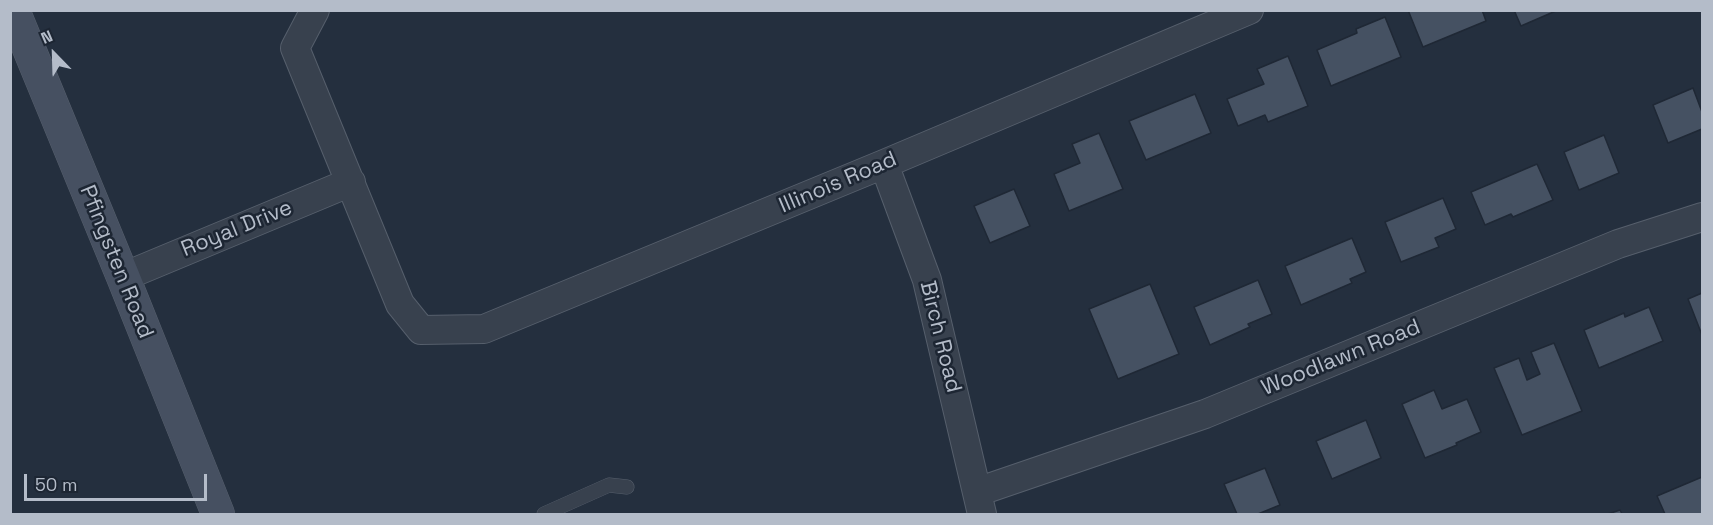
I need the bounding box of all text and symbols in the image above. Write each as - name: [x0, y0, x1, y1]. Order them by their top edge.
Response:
- north arrow: [24, 24, 84, 84]
- text: N: [38, 25, 56, 49]
- street label: Illinois Road: [775, 146, 901, 220]
- street label: Pfingsten Road: [73, 182, 159, 342]
- street label: Royal Drive: [178, 195, 296, 263]
- street label: Birch Road: [913, 278, 967, 396]
- street label: Woodlawn Road: [1258, 314, 1424, 402]
- scale bar: [27, 462, 210, 500]
- text: 50 m: [35, 473, 77, 496]

